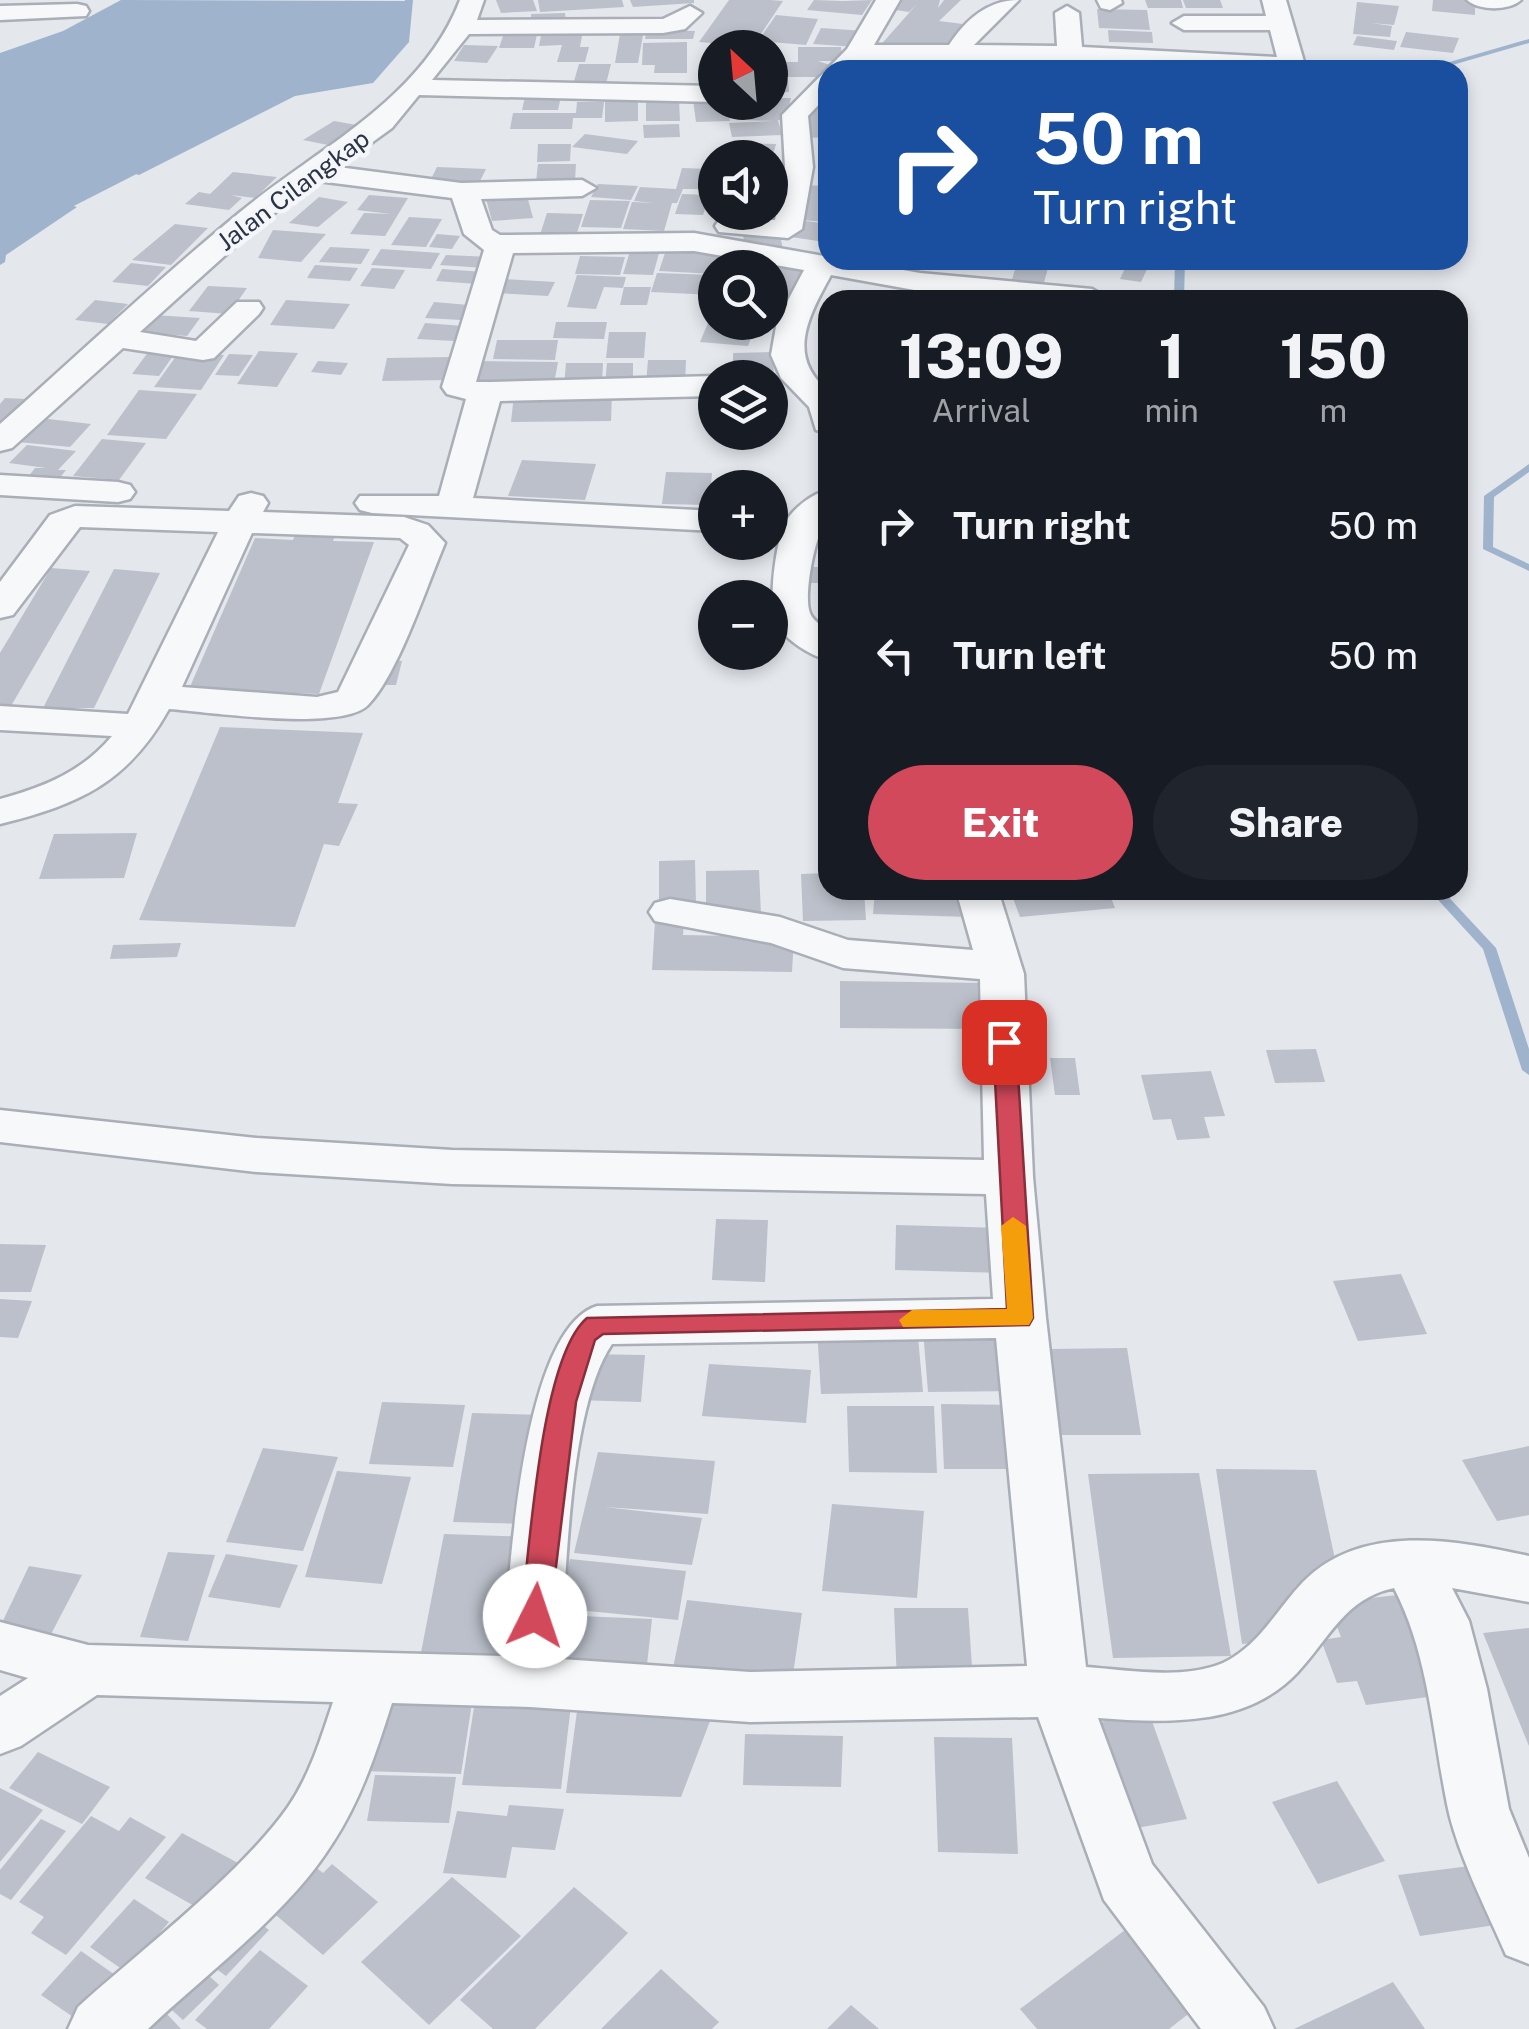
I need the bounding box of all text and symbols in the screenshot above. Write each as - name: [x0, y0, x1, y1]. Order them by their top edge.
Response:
- north arrow: [698, 30, 788, 120]
- map controls: [698, 30, 788, 670]
- text: 50 m: [1033, 97, 1204, 180]
- icon: right: [868, 100, 998, 230]
- street label: Jalan Cilangkap: [211, 123, 375, 257]
- button: sound: [698, 140, 788, 230]
- text: Turn right: [1033, 181, 1237, 234]
- button: search: [698, 250, 788, 340]
- text: 13:09: [899, 321, 1063, 392]
- text: 1: [1158, 321, 1185, 392]
- text: 150: [1280, 321, 1387, 392]
- button: layers: [698, 360, 788, 450]
- text: Arrival: [932, 392, 1031, 429]
- text: min: [1144, 392, 1199, 429]
- text: m: [1320, 392, 1347, 429]
- button: +: [698, 470, 788, 560]
- icon: right: [868, 498, 923, 553]
- text: Turn right: [953, 503, 1131, 548]
- text: 50 m: [1328, 503, 1418, 548]
- button: −: [698, 580, 788, 670]
- icon: left: [868, 628, 923, 683]
- text: Turn left: [953, 633, 1107, 678]
- text: 50 m: [1328, 633, 1418, 678]
- button: Exit: [868, 765, 1133, 880]
- button: Share: [1153, 765, 1418, 880]
- pin: [962, 1000, 1047, 1085]
- icon: arrive: [977, 1015, 1032, 1070]
- position arrow: [483, 1564, 587, 1668]

